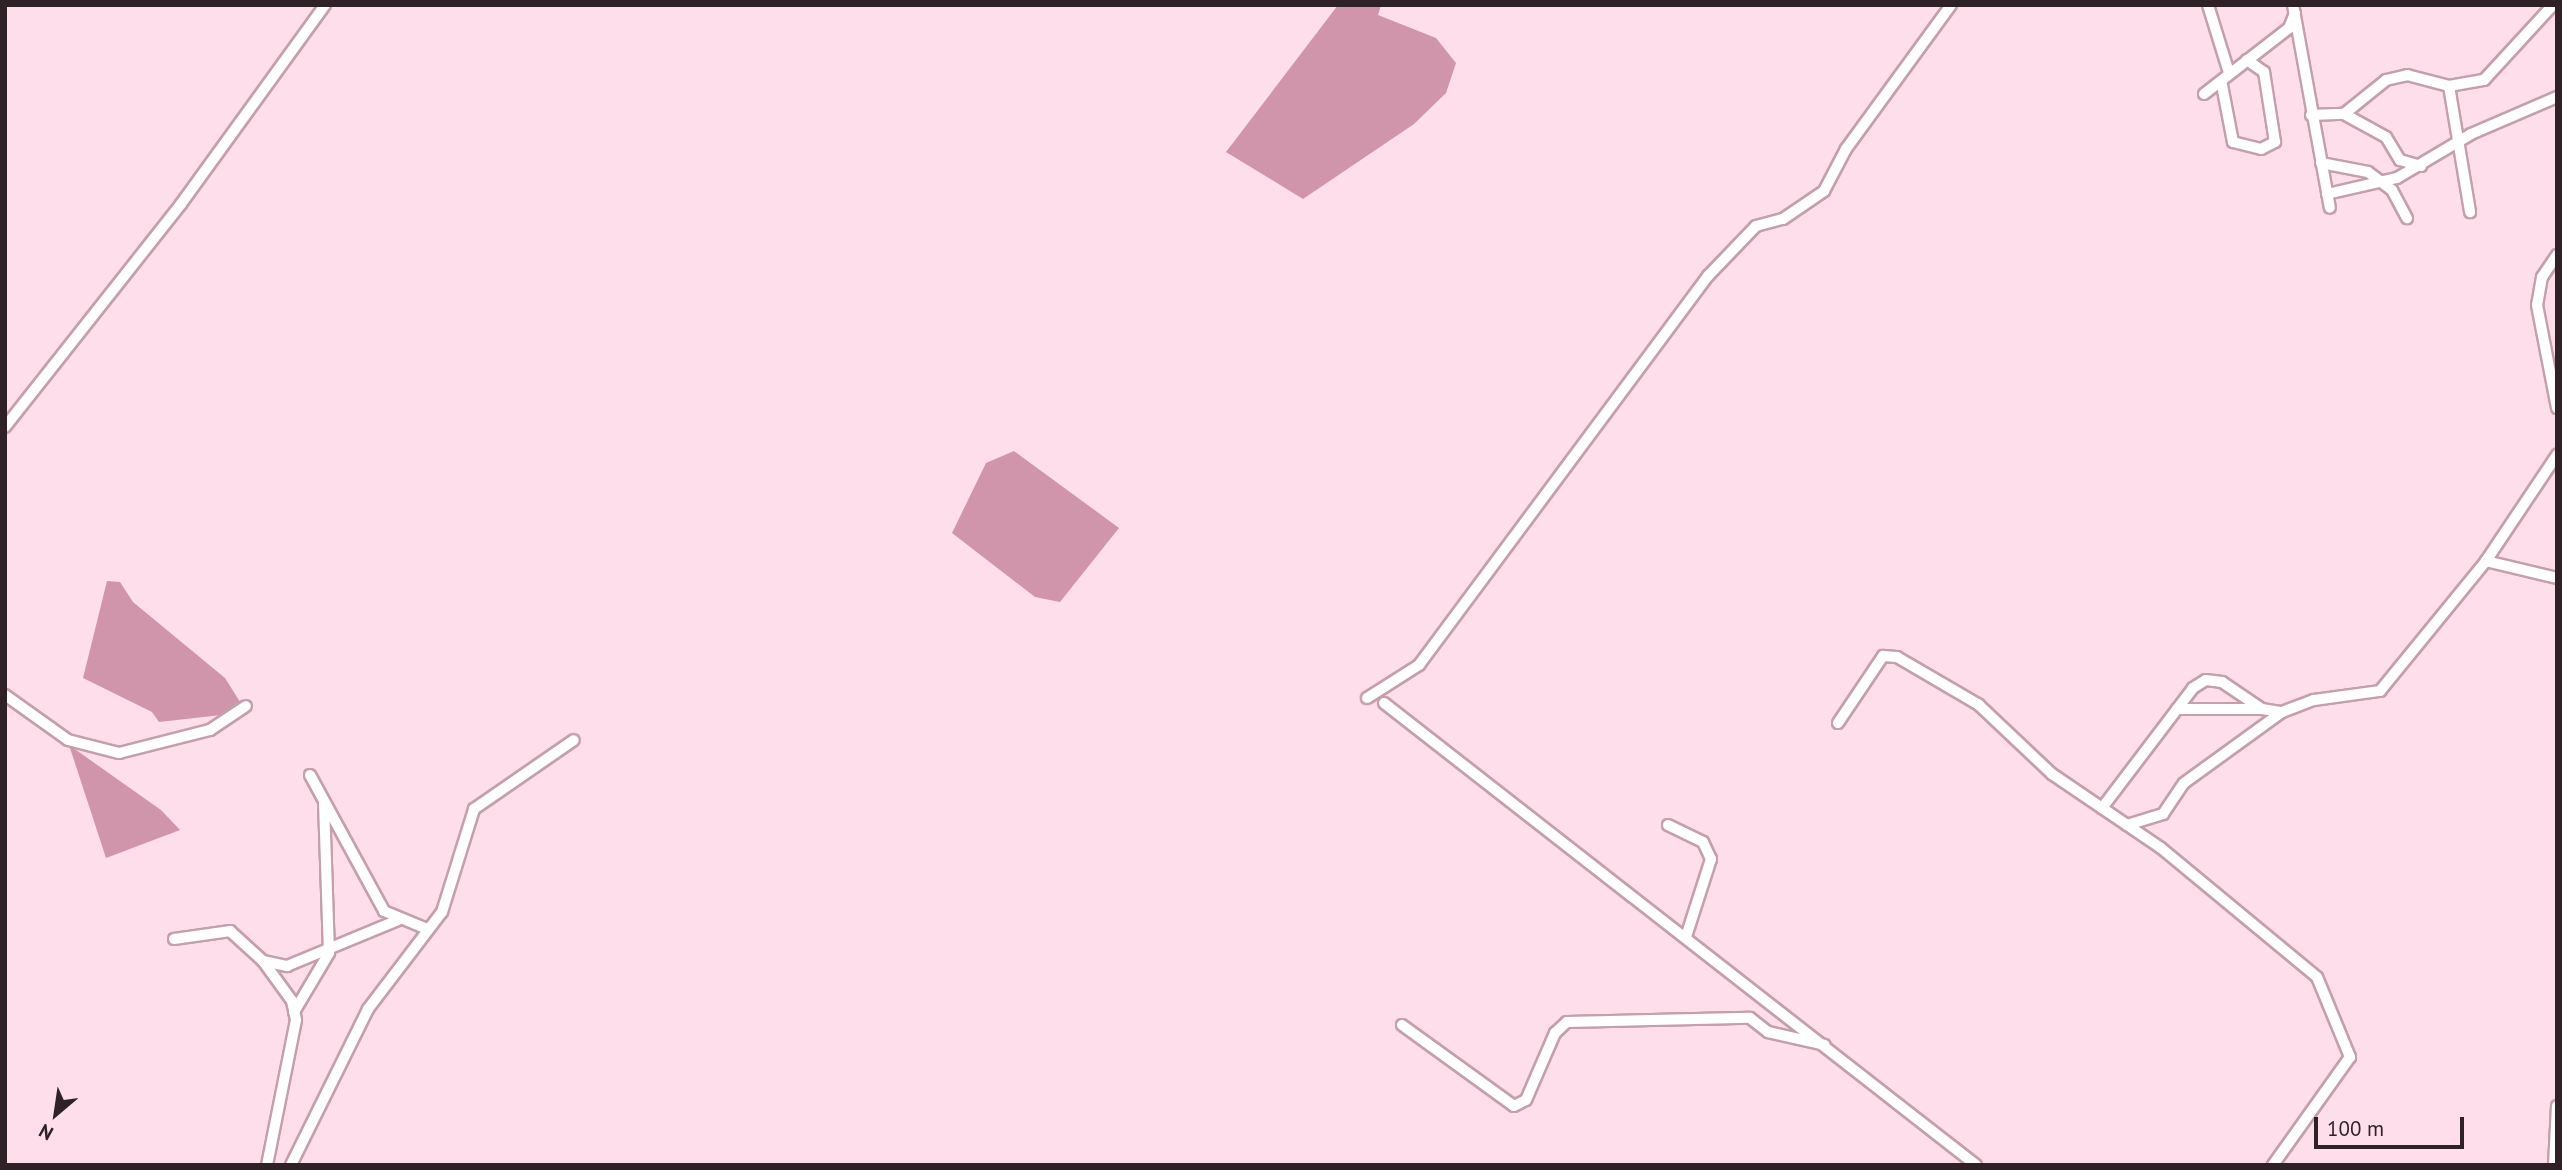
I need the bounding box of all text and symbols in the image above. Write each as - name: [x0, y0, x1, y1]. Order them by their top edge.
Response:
- north arrow: [21, 1079, 91, 1149]
- scale bar: [2317, 1104, 2468, 1148]
- text: 100 m: [2327, 1115, 2384, 1142]
- text: N: [35, 1119, 57, 1146]

